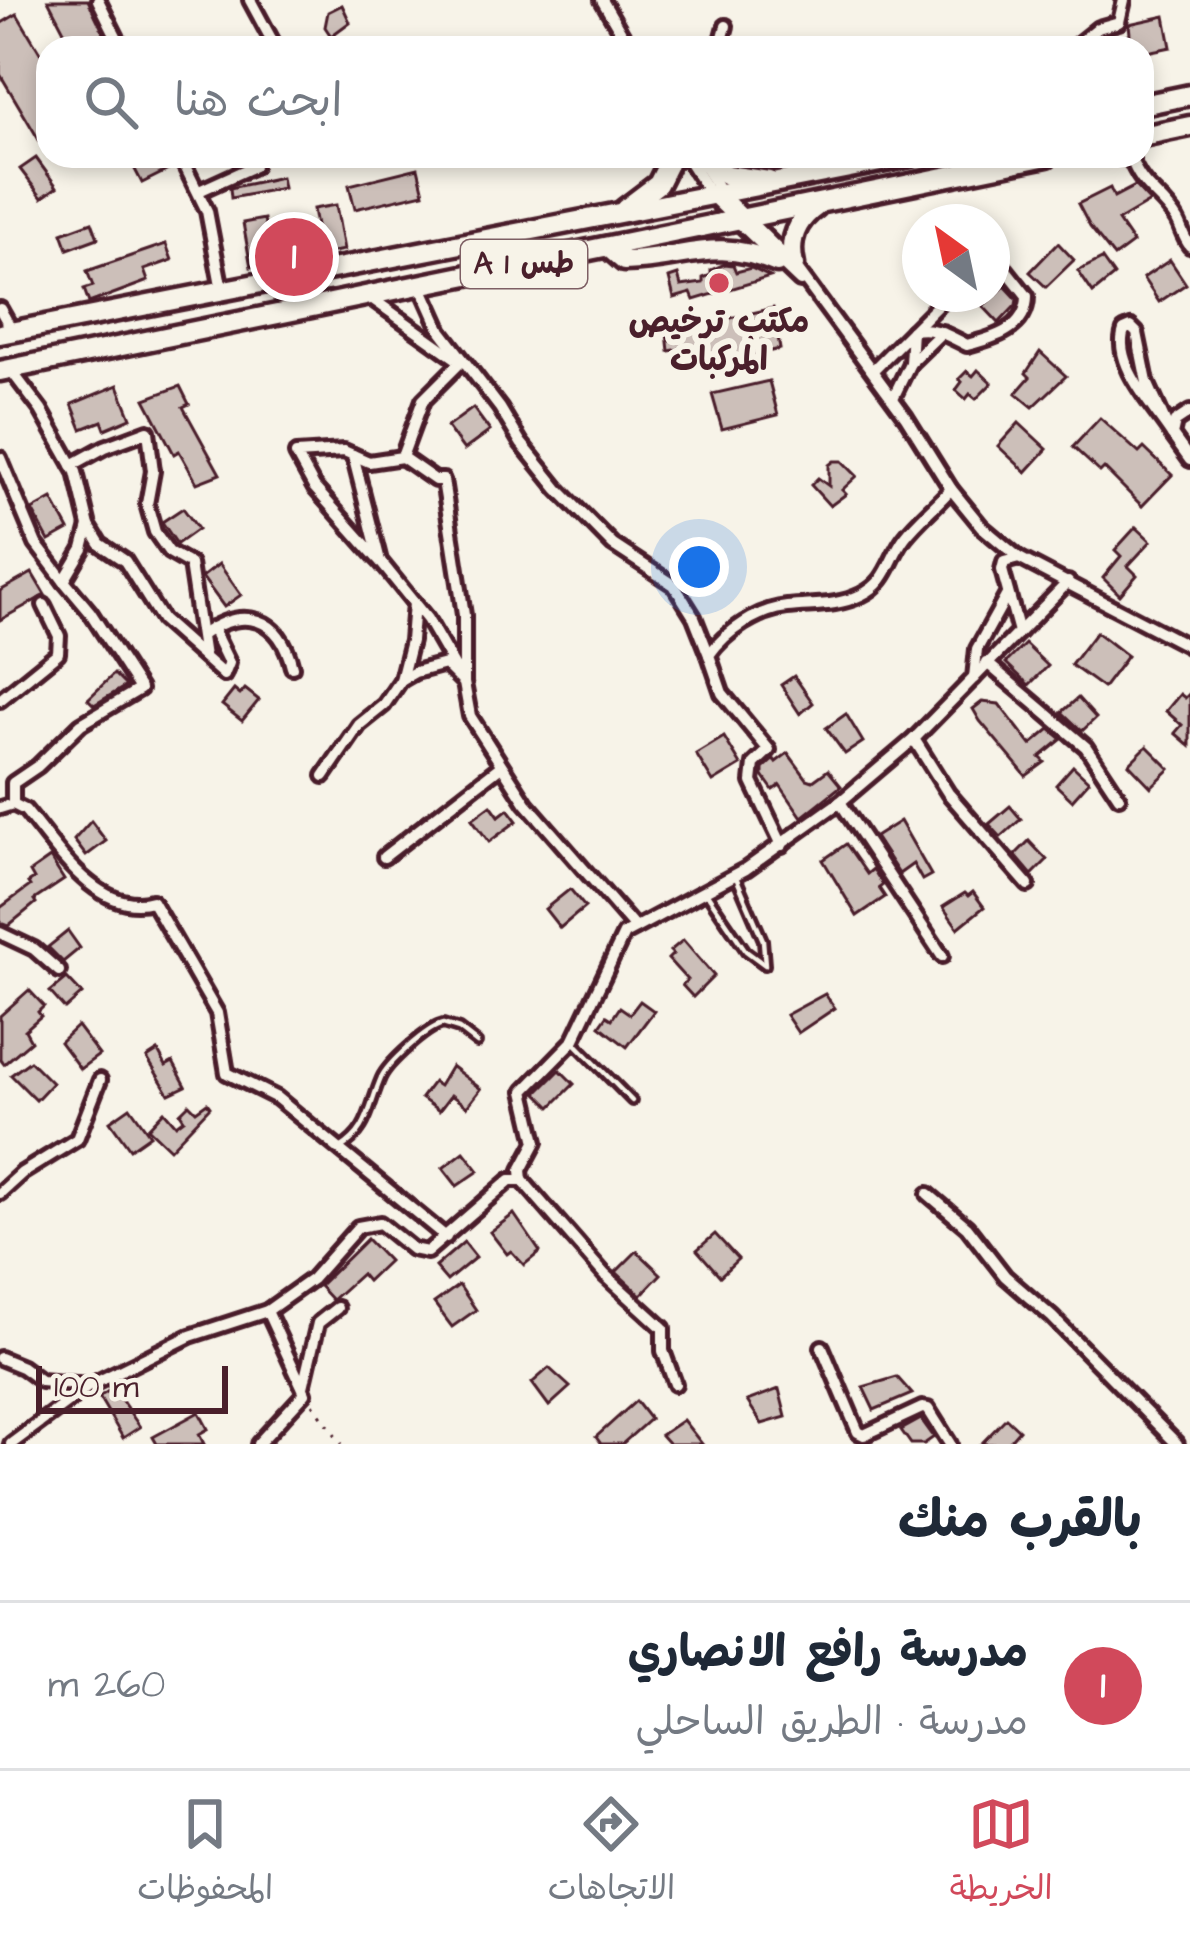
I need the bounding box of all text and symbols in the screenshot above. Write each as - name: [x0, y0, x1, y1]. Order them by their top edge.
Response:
- search box: [36, 36, 1154, 168]
- icon: search: [78, 69, 144, 135]
- text: ابحث هنا: [174, 71, 342, 133]
- north arrow: [902, 204, 1010, 312]
- pin: 1: [255, 212, 333, 302]
- road number: A 1 طس: [461, 240, 587, 288]
- marker: مكتب ترخيص المركبات: [706, 270, 732, 296]
- place label: مكتب ترخيص المركبات: [629, 299, 810, 383]
- your location: [669, 537, 729, 597]
- scale bar: [36, 1360, 228, 1413]
- text: 100 m: [54, 1364, 139, 1410]
- text: بالقرب منك: [898, 1486, 1142, 1557]
- text: مدرسة رافع الانصاري: [628, 1622, 1028, 1684]
- text: 260 m: [48, 1659, 165, 1713]
- text: 1: [1101, 1659, 1106, 1713]
- text: مدرسة · الطريق الساحلي: [636, 1696, 1028, 1750]
- tab: المحفوظات: [137, 1791, 273, 1917]
- tab: الاتجاهات: [548, 1791, 675, 1917]
- tab: الخريطة: [950, 1791, 1053, 1917]

